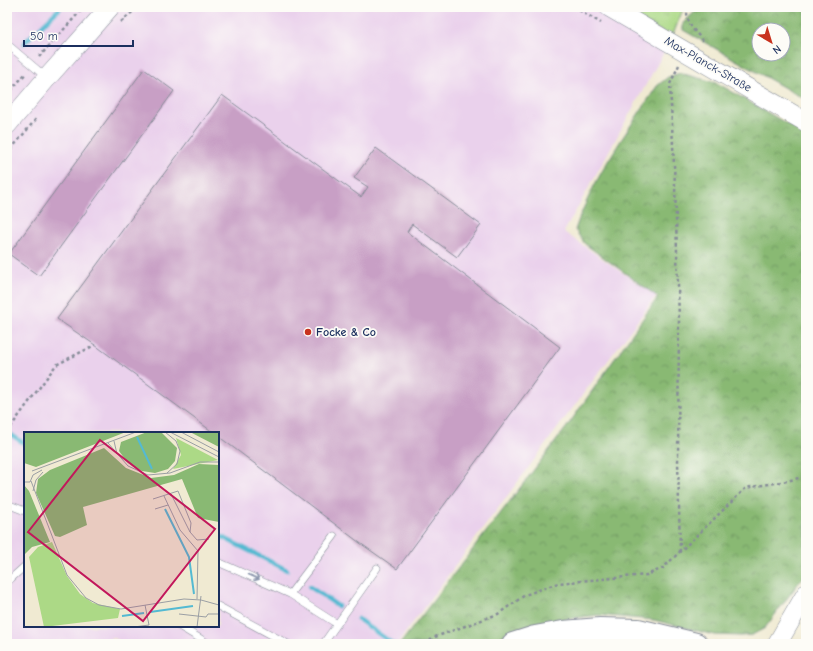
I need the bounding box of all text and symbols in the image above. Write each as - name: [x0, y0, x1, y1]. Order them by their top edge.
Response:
- scale bar: [24, 22, 133, 48]
- north arrow: [751, 22, 791, 62]
- text: 50 m: [30, 29, 58, 43]
- street label: Max-Planck-Straße: [662, 33, 754, 95]
- text: N: [770, 42, 784, 57]
- place label: Focke & Co: [316, 325, 376, 339]
- marker: Focke & Co: [303, 327, 313, 337]
- inset map: [24, 432, 219, 627]
- one-way arrow: [247, 574, 259, 582]

